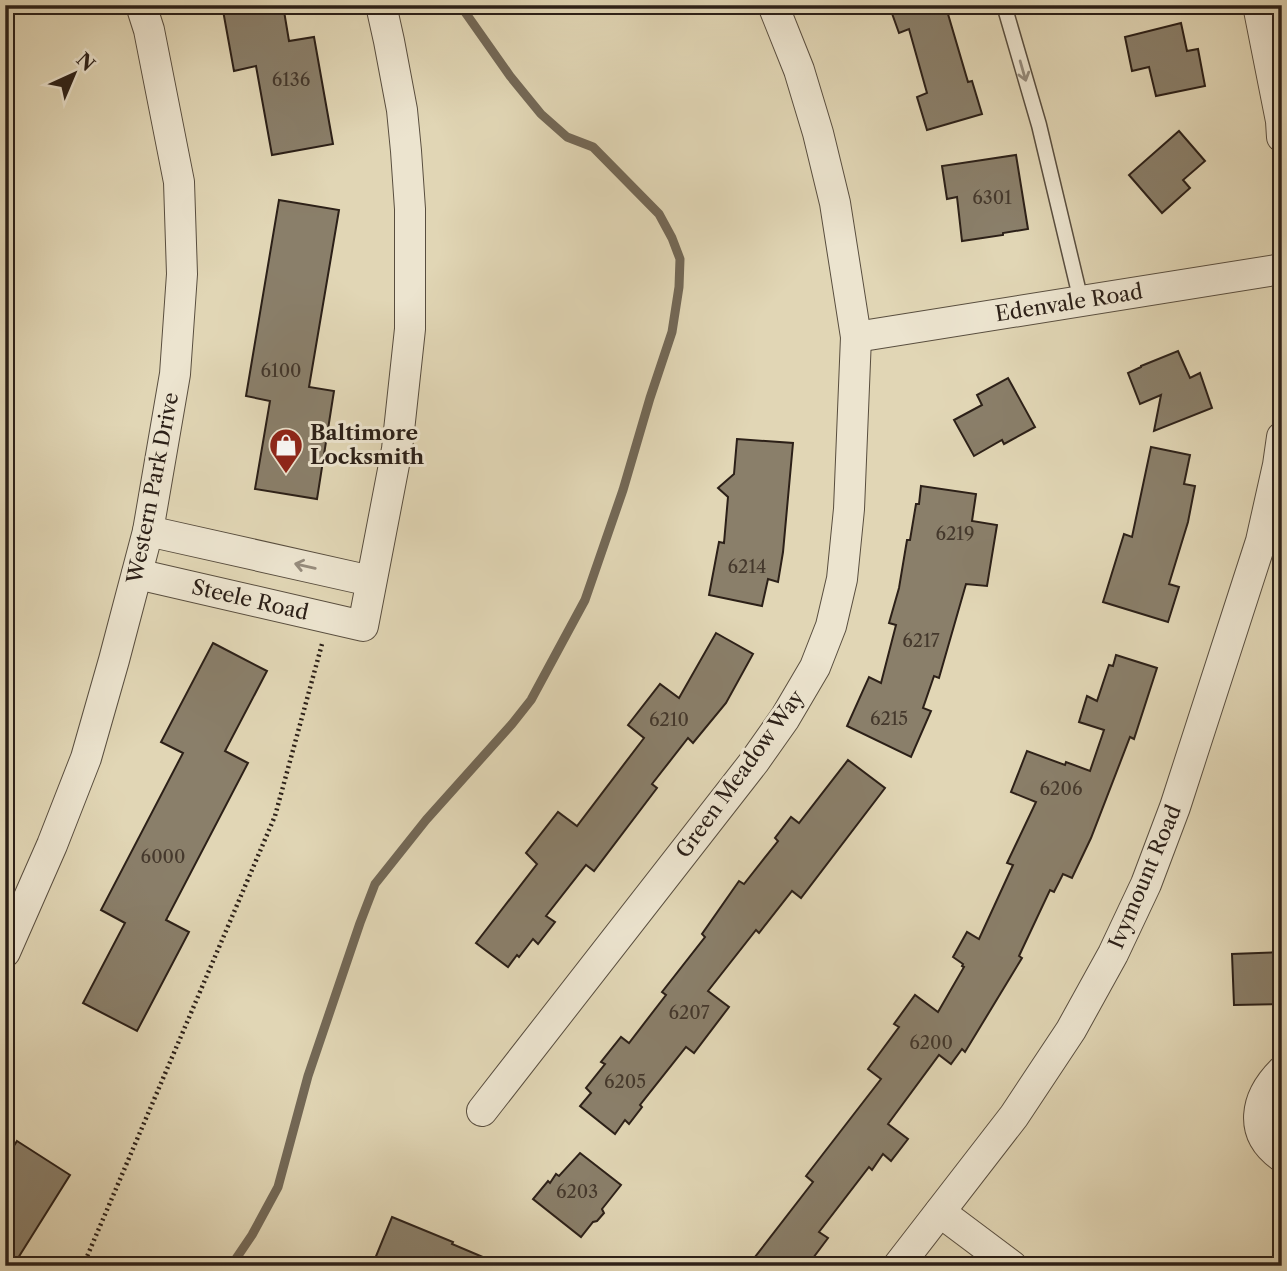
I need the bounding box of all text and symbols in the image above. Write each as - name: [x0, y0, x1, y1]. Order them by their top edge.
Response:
- north arrow: [38, 38, 108, 108]
- text: N: [72, 48, 99, 76]
- one-way arrow: [1018, 59, 1031, 81]
- house number: 6136: [272, 69, 310, 91]
- house number: 6301: [972, 187, 1012, 209]
- street label: Edenvale Road: [993, 278, 1145, 327]
- house number: 6100: [261, 360, 301, 382]
- street label: Western Park Drive: [122, 390, 183, 587]
- place label: Baltimore Locksmith: [310, 420, 425, 469]
- shop icon: Baltimore Locksmith: [267, 426, 305, 475]
- house number: 6219: [935, 523, 975, 545]
- house number: 6214: [728, 556, 766, 578]
- one-way arrow: [294, 559, 317, 572]
- street label: Steele Road: [189, 574, 311, 625]
- house number: 6217: [902, 630, 940, 652]
- street label: Green Meadow Way: [670, 685, 809, 862]
- house number: 6215: [870, 708, 908, 730]
- house number: 6210: [649, 709, 689, 731]
- house number: 6206: [1040, 778, 1082, 800]
- street label: Ivymount Road: [1103, 801, 1186, 953]
- house number: 6000: [141, 846, 185, 868]
- house number: 6207: [668, 1002, 710, 1024]
- house number: 6200: [909, 1032, 953, 1054]
- house number: 6205: [604, 1071, 646, 1093]
- house number: 6203: [556, 1181, 598, 1203]

